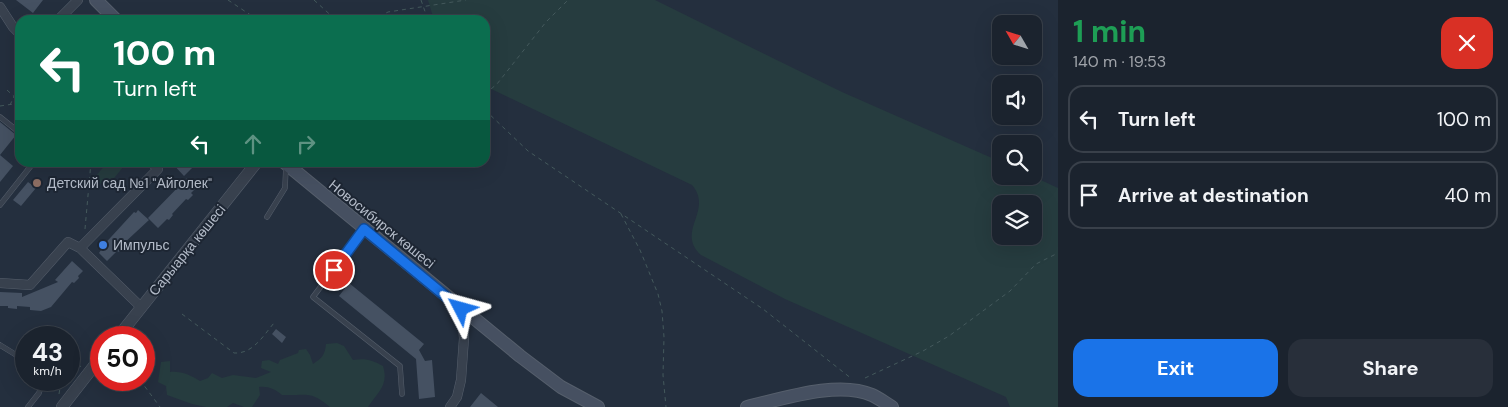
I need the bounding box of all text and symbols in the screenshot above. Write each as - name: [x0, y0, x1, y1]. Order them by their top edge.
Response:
- text: 1 min: [1073, 12, 1146, 51]
- north arrow: [992, 15, 1042, 65]
- map controls: [992, 15, 1042, 245]
- button: close: [1441, 17, 1493, 69]
- text: 100 m: [113, 30, 216, 76]
- icon: left: [30, 35, 95, 100]
- text: 140 m · 19:53: [1073, 51, 1166, 72]
- text: Turn left: [113, 74, 197, 103]
- button: sound: [992, 75, 1042, 125]
- icon: left: [1075, 105, 1103, 133]
- text: Turn left: [1118, 107, 1196, 132]
- text: 100 m: [1437, 107, 1491, 132]
- icon: left: [186, 130, 214, 158]
- icon: ahead: [239, 130, 267, 158]
- icon: right: [292, 130, 320, 158]
- button: search: [992, 135, 1042, 185]
- place label: Детский сад №1 "Айголек": [47, 174, 212, 192]
- street label: Новосибирск көшесі: [325, 176, 439, 272]
- marker: Детский сад №1 "Айголек": [31, 177, 43, 189]
- icon: arrive: [1075, 181, 1103, 209]
- text: Arrive at destination: [1118, 183, 1309, 208]
- text: 40 m: [1444, 183, 1491, 208]
- button: layers: [992, 195, 1042, 245]
- street label: Сарыарқа көшесі: [145, 201, 229, 299]
- place label: Импульс: [113, 236, 169, 254]
- marker: Импульс: [97, 239, 109, 251]
- pin: [313, 249, 355, 291]
- icon: arrive: [320, 256, 348, 284]
- position arrow: [434, 282, 486, 334]
- speed limit sign: 50: [90, 326, 155, 391]
- text: 43: [32, 336, 63, 369]
- button: Exit: [1073, 339, 1278, 397]
- button: Share: [1288, 339, 1493, 397]
- text: km/h: [33, 363, 62, 379]

